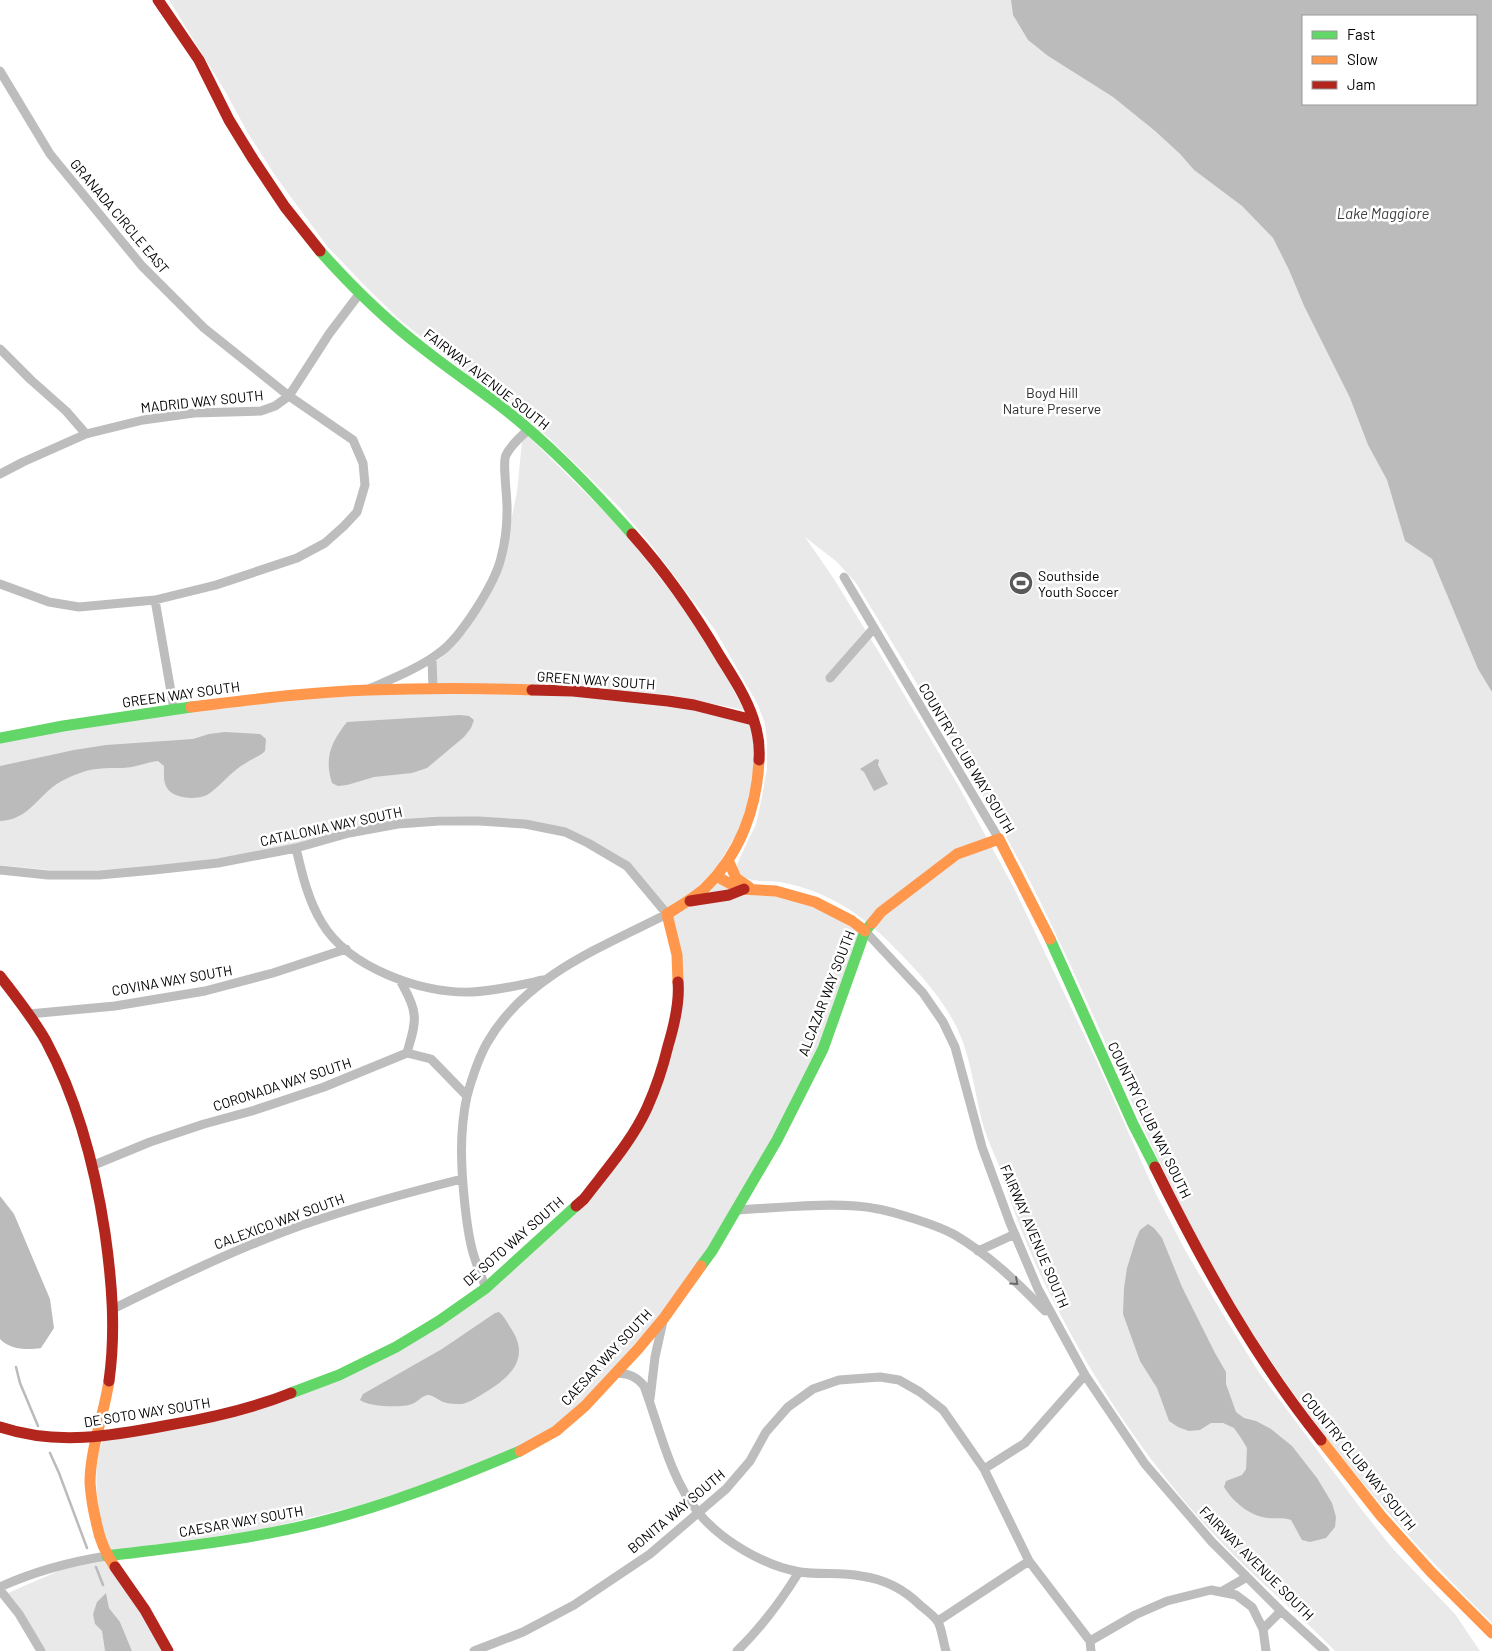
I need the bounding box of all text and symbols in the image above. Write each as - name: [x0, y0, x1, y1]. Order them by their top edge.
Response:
- legend: [1302, 15, 1477, 105]
- text: Fast: [1347, 25, 1375, 43]
- text: Slow: [1347, 50, 1378, 68]
- text: Jam: [1347, 75, 1376, 93]
- street label: GRANADA CIRCLE EAST: [67, 155, 173, 277]
- water label: Lake Maggiore: [1337, 204, 1429, 222]
- street label: FAIRWAY AVENUE SOUTH: [421, 325, 553, 433]
- park label: Boyd Hill Nature Preserve: [1003, 384, 1101, 417]
- street label: MADRID WAY SOUTH: [140, 386, 264, 416]
- place label: Southside Youth Soccer: [1038, 567, 1119, 600]
- sports icon: Southside Youth Soccer: [1008, 570, 1034, 596]
- street label: GREEN WAY SOUTH: [536, 667, 656, 693]
- street label: GREEN WAY SOUTH: [121, 677, 241, 711]
- street label: COUNTRY CLUB WAY SOUTH: [915, 680, 1019, 836]
- street label: CATALONIA WAY SOUTH: [258, 803, 404, 849]
- street label: ALCAZAR WAY SOUTH: [794, 928, 858, 1058]
- street label: COVINA WAY SOUTH: [110, 961, 234, 999]
- street label: COUNTRY CLUB WAY SOUTH: [1105, 1039, 1195, 1201]
- street label: CORONADA WAY SOUTH: [211, 1054, 353, 1114]
- street label: FAIRWAY AVENUE SOUTH: [997, 1162, 1073, 1310]
- street label: CALEXICO WAY SOUTH: [211, 1189, 347, 1253]
- street label: DE SOTO WAY SOUTH: [459, 1193, 567, 1289]
- one-way arrow: [1010, 1276, 1019, 1285]
- street label: CAESAR WAY SOUTH: [557, 1305, 655, 1409]
- street label: COUNTRY CLUB WAY SOUTH: [1298, 1389, 1420, 1533]
- street label: DE SOTO WAY SOUTH: [83, 1394, 211, 1430]
- street label: BONITA WAY SOUTH: [624, 1465, 728, 1557]
- street label: CAESAR WAY SOUTH: [178, 1502, 304, 1540]
- street label: FAIRWAY AVENUE SOUTH: [1196, 1502, 1318, 1624]

